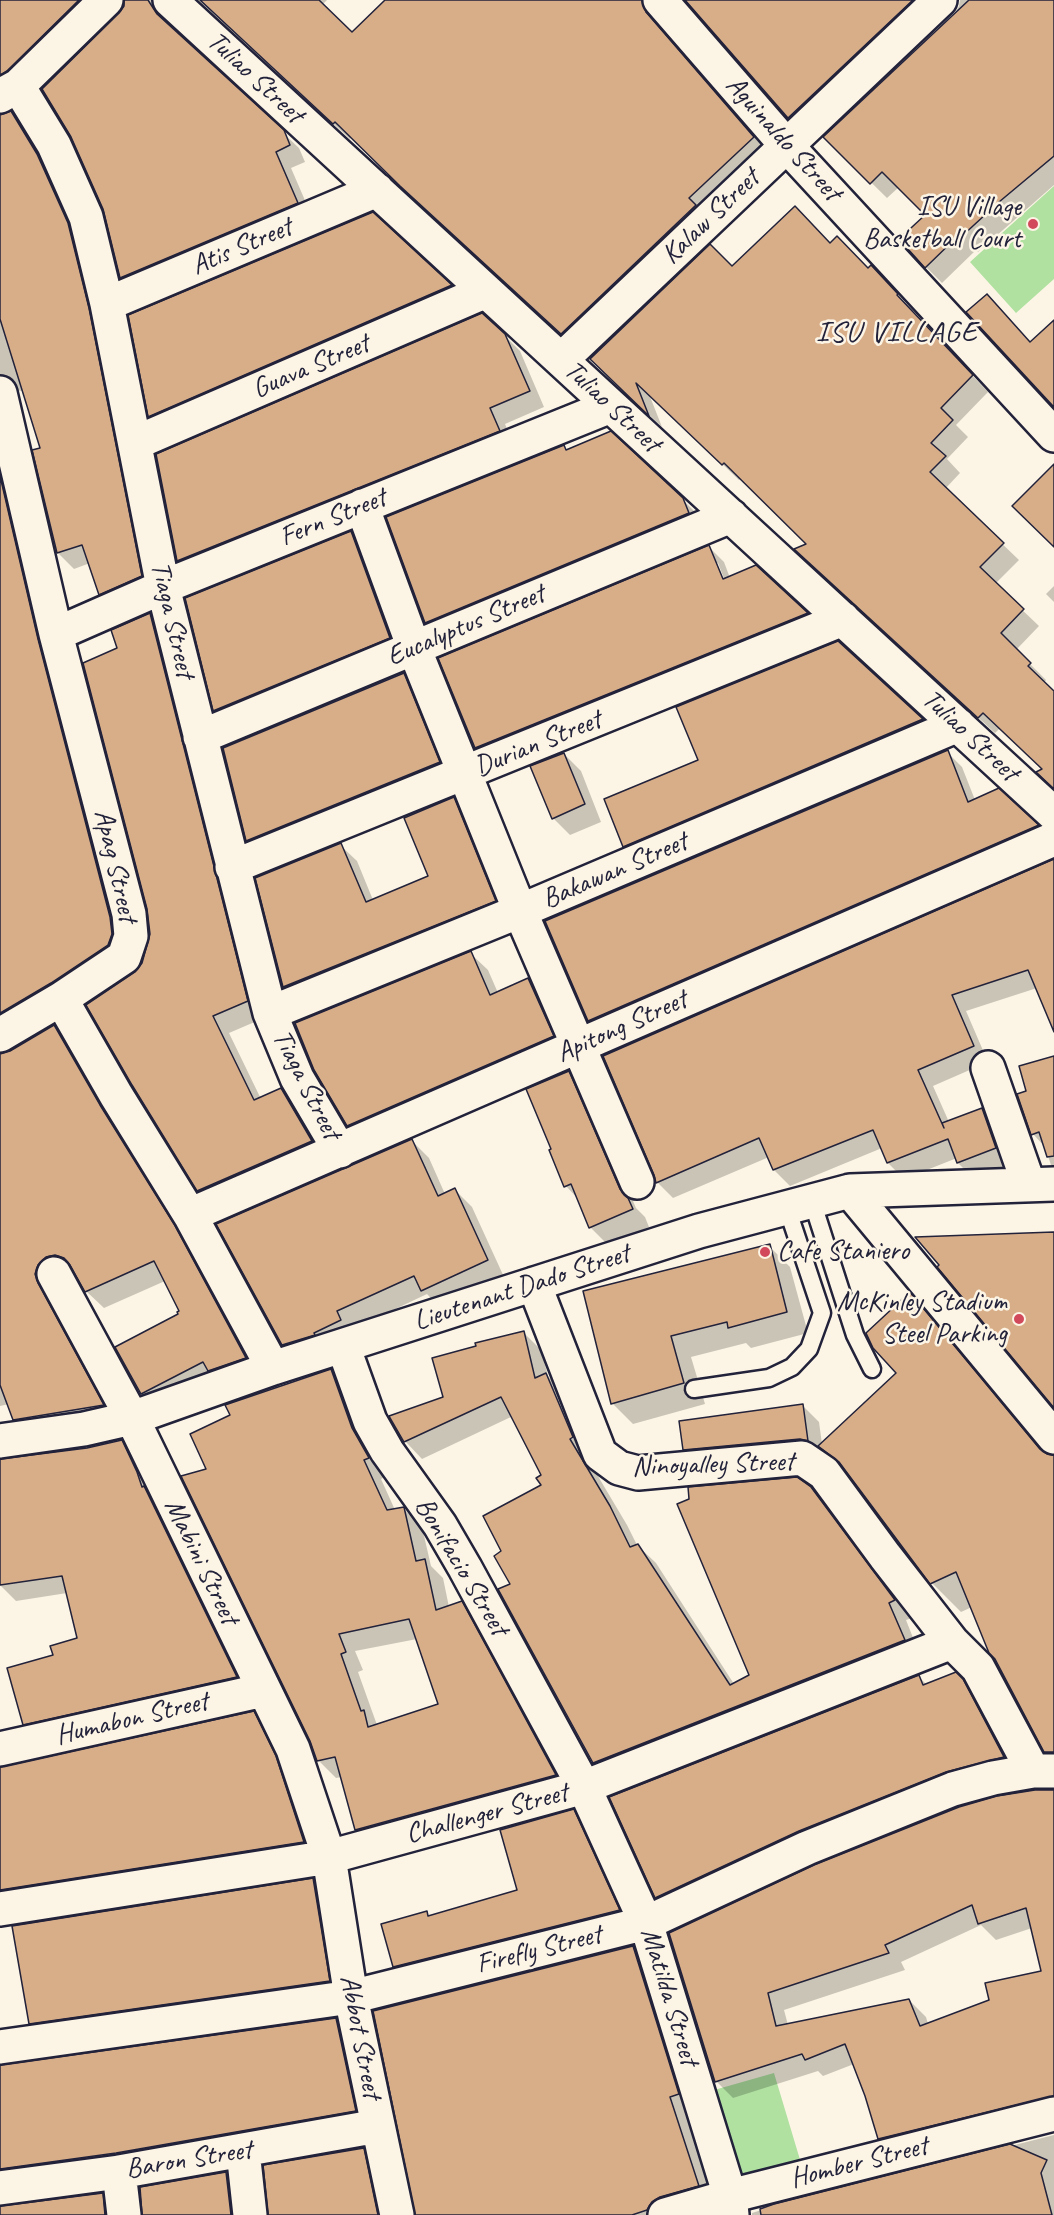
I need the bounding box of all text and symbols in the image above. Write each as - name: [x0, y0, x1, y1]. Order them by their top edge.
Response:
- street label: Tuliao Street: [200, 25, 310, 131]
- street label: Aguinaldo Street: [718, 69, 848, 209]
- street label: Kalaw Street: [655, 162, 767, 272]
- place label: ISU Village Basketball Court: [863, 191, 1021, 257]
- street label: Atis Street: [187, 211, 297, 283]
- marker: ISU Village Basketball Court: [1026, 217, 1040, 231]
- district label: ISU VILLAGE: [817, 315, 977, 351]
- street label: Guava Street: [247, 327, 375, 407]
- street label: Tuliao Street: [557, 354, 667, 460]
- street label: Fern Street: [275, 481, 391, 555]
- street label: Tiaga Street: [142, 559, 202, 681]
- street label: Eucalyptus Street: [382, 578, 550, 674]
- street label: Tuliao Street: [915, 683, 1025, 789]
- street label: Durian Street: [470, 703, 606, 785]
- street label: Apag Street: [86, 806, 144, 926]
- street label: Bakawan Street: [537, 825, 693, 917]
- street label: Apitong Street: [552, 983, 692, 1071]
- street label: Tiaga Street: [264, 1025, 348, 1145]
- place label: Cafe Staniero: [777, 1235, 909, 1269]
- street label: Lieutenant Dado Street: [410, 1237, 634, 1339]
- marker: Cafe Staniero: [758, 1245, 772, 1259]
- place label: McKinley Stadium Steel Parking: [837, 1286, 1007, 1352]
- marker: McKinley Stadium Steel Parking: [1012, 1312, 1026, 1326]
- street label: Ninoyalley Street: [631, 1445, 795, 1485]
- street label: Bonifacio Street: [407, 1492, 515, 1642]
- street label: Mabini Street: [156, 1494, 246, 1630]
- street label: Humabon Street: [52, 1685, 212, 1753]
- street label: Challenger Street: [402, 1776, 572, 1852]
- street label: Firefly Street: [473, 1918, 605, 1982]
- street label: Matilda Street: [632, 1924, 706, 2070]
- street label: Abbot Street: [332, 1972, 388, 2102]
- street label: Homber Street: [787, 2130, 931, 2196]
- street label: Baron Street: [124, 2133, 254, 2187]

